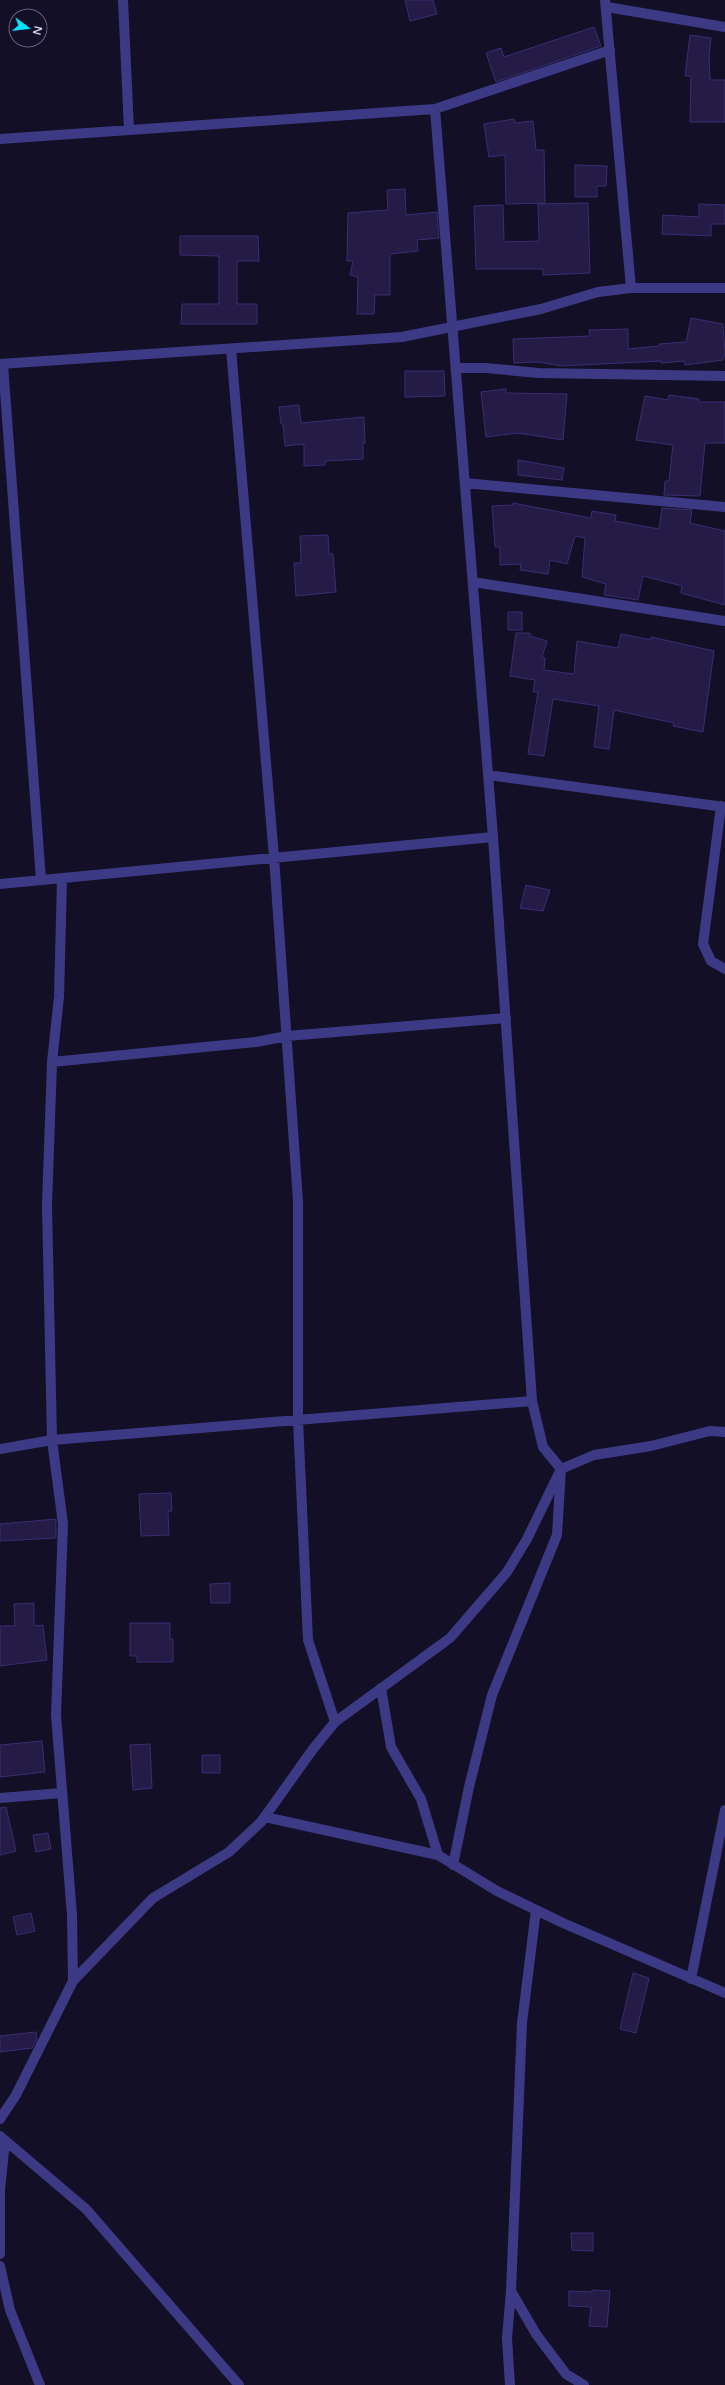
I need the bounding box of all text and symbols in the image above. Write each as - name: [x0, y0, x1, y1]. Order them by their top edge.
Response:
- north arrow: [8, 8, 48, 48]
- text: N: [30, 25, 45, 36]

